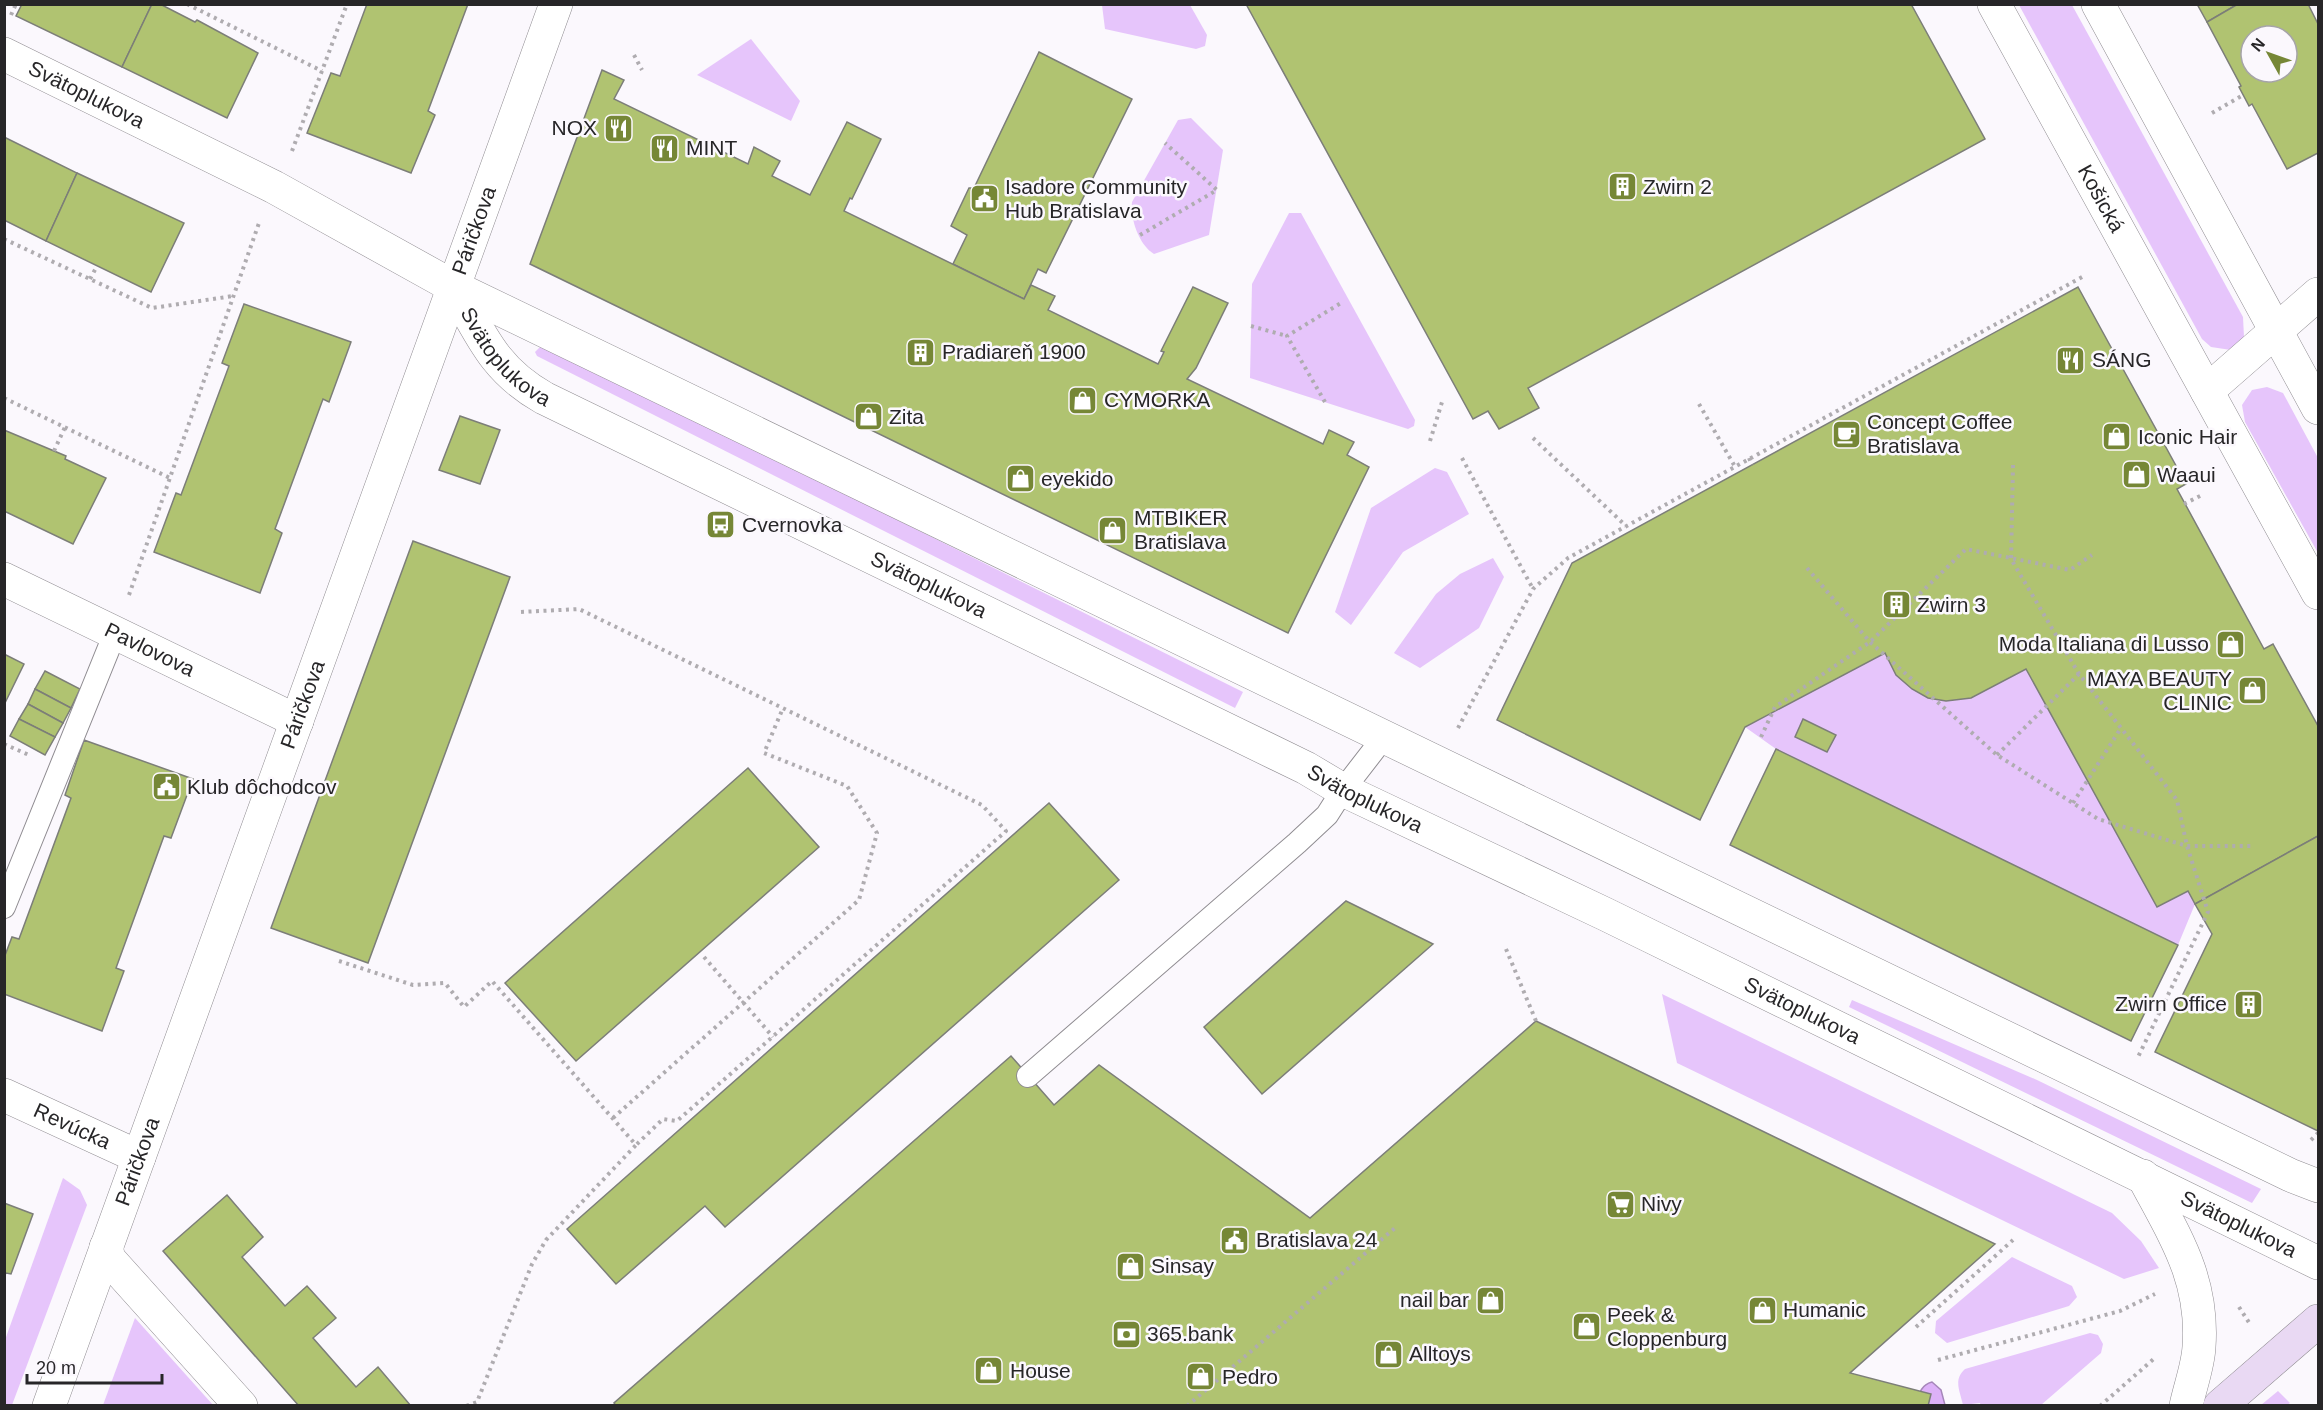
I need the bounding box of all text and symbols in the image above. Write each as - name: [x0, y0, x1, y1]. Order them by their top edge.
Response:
- north arrow: [2239, 24, 2299, 84]
- text: N: [2248, 35, 2268, 55]
- street label: Svätoplukova: [25, 56, 149, 133]
- restaurant icon: NOX: [602, 112, 634, 144]
- place label: NOX: [551, 116, 597, 139]
- restaurant icon: MINT: [649, 132, 681, 164]
- place label: MINT: [686, 136, 737, 159]
- street label: Košická: [2074, 161, 2129, 236]
- building icon: Zwirn 2: [1606, 171, 1638, 203]
- place label: Isadore Community Hub Bratislava: [1005, 175, 1188, 222]
- place label: Zwirn 2: [1643, 175, 1712, 198]
- street label: Páričkova: [447, 183, 500, 278]
- public building icon: Isadore Community Hub Bratislava: [968, 183, 1000, 215]
- street label: Svätoplukova: [456, 303, 555, 411]
- building icon: Pradiareň 1900: [905, 336, 937, 368]
- place label: Pradiareň 1900: [942, 340, 1086, 363]
- restaurant icon: SÁNG: [2055, 344, 2087, 376]
- place label: SÁNG: [2092, 348, 2152, 371]
- shop icon: CYMORKA: [1067, 384, 1099, 416]
- place label: CYMORKA: [1104, 388, 1210, 411]
- shop icon: Zita: [852, 401, 884, 433]
- place label: Zita: [889, 405, 924, 428]
- place label: Concept Coffee Bratislava: [1867, 410, 2013, 457]
- cafe icon: Concept Coffee Bratislava: [1830, 418, 1862, 450]
- shop icon: Iconic Hair: [2101, 421, 2133, 453]
- place label: Iconic Hair: [2138, 425, 2237, 448]
- shop icon: Waaui: [2120, 459, 2152, 491]
- shop icon: eyekido: [1004, 463, 1036, 495]
- place label: Waaui: [2157, 463, 2216, 486]
- place label: eyekido: [1041, 467, 1113, 490]
- place label: MTBIKER Bratislava: [1134, 506, 1227, 553]
- bus stop icon: Cvernovka: [705, 509, 737, 541]
- place label: Cvernovka: [742, 513, 843, 536]
- shop icon: MTBIKER Bratislava: [1097, 514, 1129, 546]
- street label: Svätoplukova: [867, 546, 991, 622]
- building icon: Zwirn 3: [1880, 589, 1912, 621]
- place label: Zwirn 3: [1917, 593, 1986, 616]
- street label: Pavlovova: [101, 618, 199, 681]
- shop icon: Moda Italiana di Lusso: [2214, 628, 2246, 660]
- place label: Moda Italiana di Lusso: [1999, 632, 2209, 655]
- street label: Páričkova: [276, 657, 329, 752]
- place label: MAYA BEAUTY CLINIC: [2087, 667, 2232, 714]
- shop icon: MAYA BEAUTY CLINIC: [2237, 675, 2269, 707]
- street label: Svätoplukova: [1303, 759, 1427, 837]
- public building icon: Klub dôchodcov: [150, 771, 182, 803]
- place label: Klub dôchodcov: [187, 775, 337, 798]
- street label: Svätoplukova: [1741, 972, 1864, 1048]
- building icon: Zwirn Office: [2232, 988, 2264, 1020]
- place label: Zwirn Office: [2115, 992, 2227, 1015]
- street label: Revúcka: [30, 1098, 115, 1153]
- street label: Páričkova: [110, 1114, 164, 1209]
- street label: Svätoplukova: [2177, 1186, 2301, 1262]
- supermarket icon: Nivy: [1604, 1188, 1636, 1220]
- place label: Nivy: [1641, 1192, 1682, 1215]
- public building icon: Bratislava 24: [1219, 1224, 1251, 1256]
- place label: Bratislava 24: [1256, 1228, 1378, 1251]
- shop icon: Sinsay: [1114, 1250, 1146, 1282]
- place label: Sinsay: [1151, 1254, 1215, 1277]
- shop icon: nail bar: [1474, 1284, 1506, 1316]
- place label: nail bar: [1400, 1288, 1469, 1311]
- shop icon: Humanic: [1746, 1294, 1778, 1326]
- place label: Humanic: [1783, 1298, 1866, 1321]
- place label: Peek & Cloppenburg: [1607, 1303, 1727, 1350]
- shop icon: Peek & Cloppenburg: [1570, 1311, 1602, 1343]
- bank icon: 365.bank: [1110, 1318, 1142, 1350]
- place label: 365.bank: [1147, 1322, 1234, 1345]
- shop icon: Alltoys: [1372, 1338, 1404, 1370]
- place label: Alltoys: [1409, 1342, 1471, 1365]
- scale bar: [27, 1347, 162, 1385]
- shop icon: House: [973, 1355, 1005, 1387]
- text: 20 m: [36, 1358, 76, 1378]
- place label: House: [1010, 1359, 1071, 1382]
- shop icon: Pedro: [1185, 1361, 1217, 1393]
- place label: Pedro: [1222, 1365, 1278, 1388]

